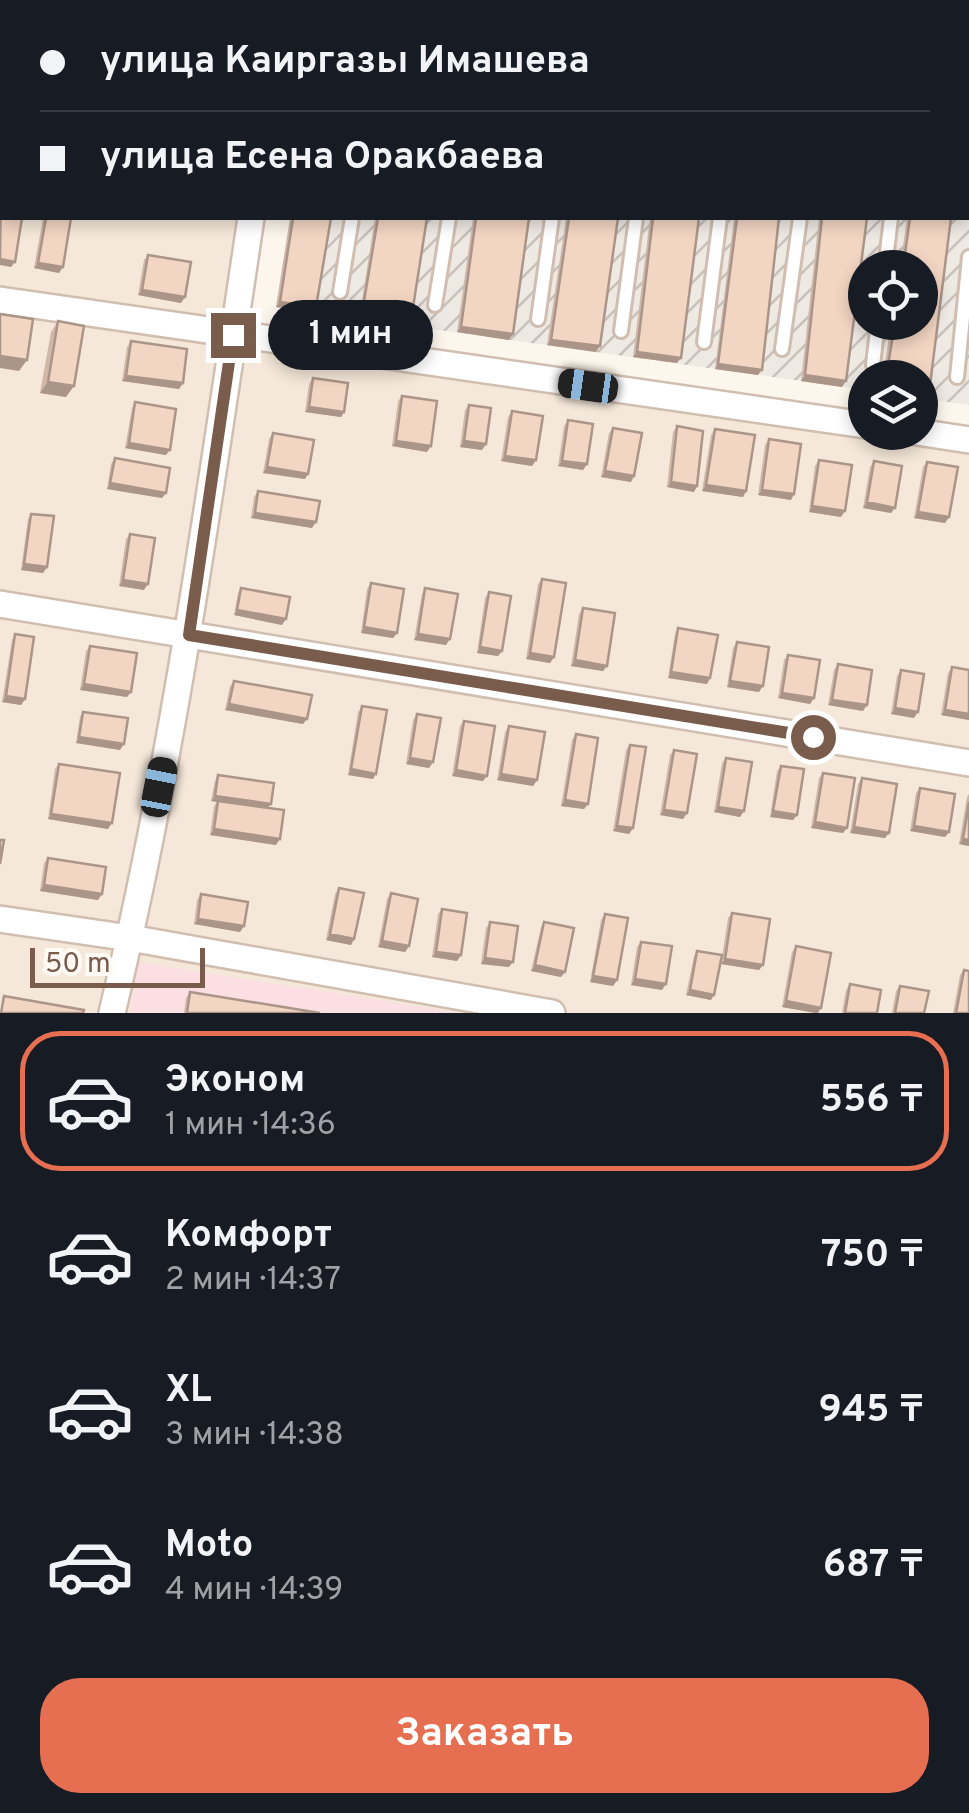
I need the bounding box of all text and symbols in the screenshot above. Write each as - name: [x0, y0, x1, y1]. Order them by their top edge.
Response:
- text: улица Каиргазы Имашева: [100, 38, 590, 87]
- text: улица Есена Оракбаева: [100, 134, 544, 183]
- map controls: [848, 250, 938, 450]
- button: locate: [848, 250, 938, 340]
- callout: 1 мин: [268, 300, 433, 370]
- route end: [211, 313, 256, 358]
- text: 1 мин: [309, 315, 392, 355]
- button: layers: [848, 360, 938, 450]
- car: [556, 367, 620, 405]
- route start: [791, 715, 836, 760]
- car: [139, 755, 179, 819]
- scale bar: [30, 943, 205, 988]
- text: 50 m: [45, 947, 111, 983]
- icon: car: [45, 1056, 135, 1146]
- text: Эконом: [165, 1057, 305, 1106]
- text: 556 ₸: [820, 1077, 924, 1126]
- text: 1 мин · 14:36: [165, 1106, 336, 1146]
- icon: car: [45, 1211, 135, 1301]
- text: Комфорт: [165, 1212, 332, 1261]
- text: 750 ₸: [821, 1232, 924, 1281]
- text: 2 мин · 14:37: [165, 1261, 341, 1301]
- icon: car: [45, 1366, 135, 1456]
- text: XL: [165, 1367, 212, 1416]
- text: 945 ₸: [819, 1387, 924, 1436]
- text: 3 мин · 14:38: [165, 1416, 344, 1456]
- icon: car: [45, 1521, 135, 1611]
- text: Moto: [165, 1522, 253, 1571]
- text: 687 ₸: [823, 1542, 924, 1591]
- text: 4 мин · 14:39: [165, 1571, 343, 1611]
- button: Заказать: [40, 1678, 929, 1793]

